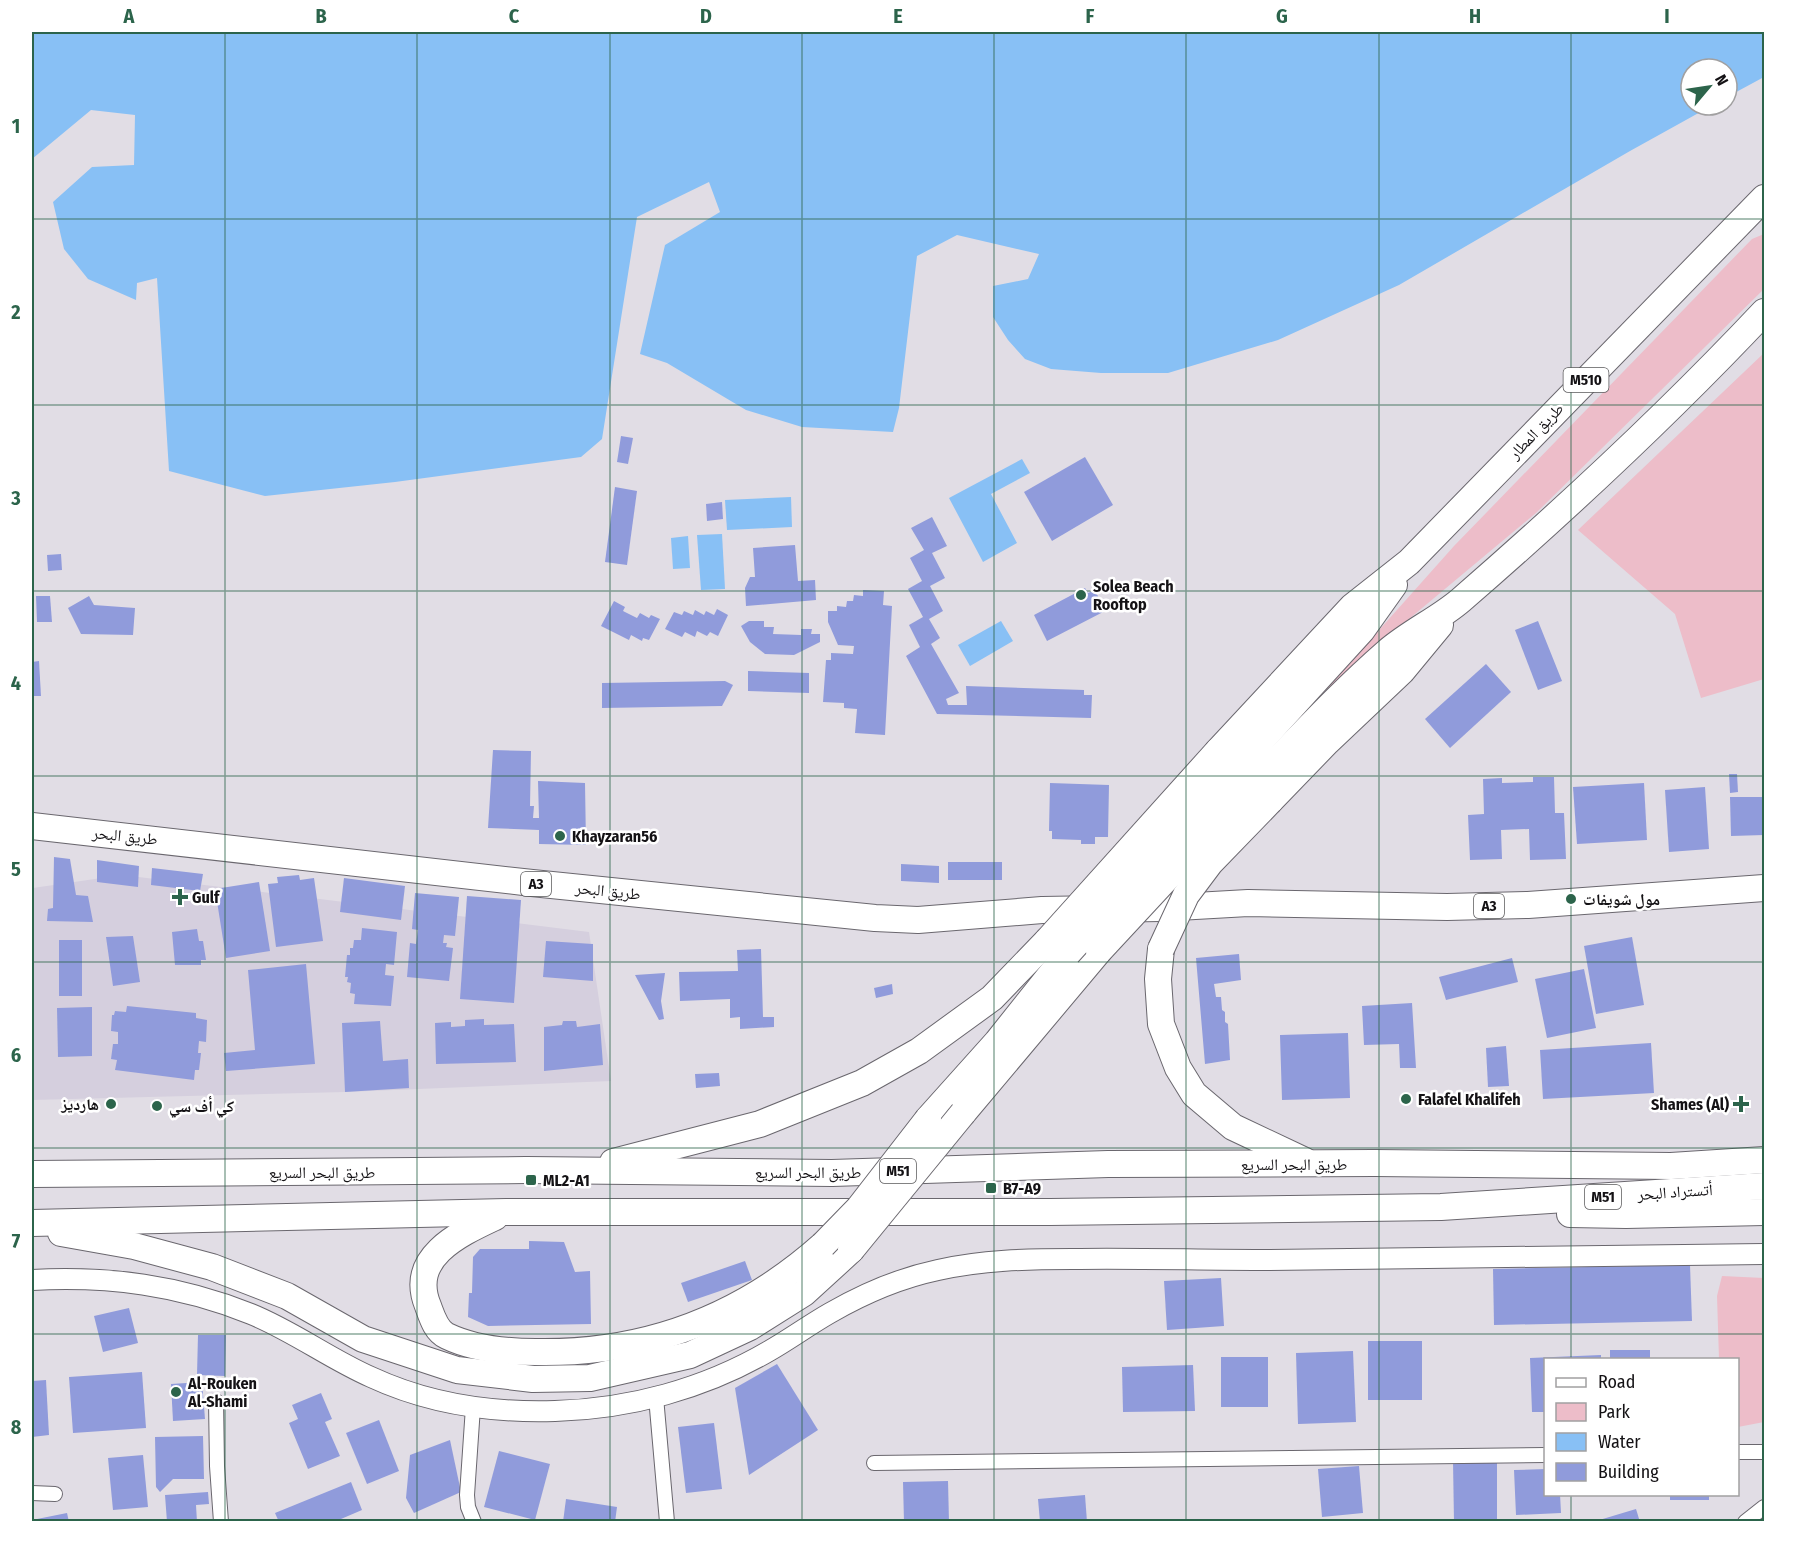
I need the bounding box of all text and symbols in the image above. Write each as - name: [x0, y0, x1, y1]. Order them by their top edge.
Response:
- text: A: [123, 4, 136, 28]
- text: B: [315, 4, 327, 28]
- text: C: [509, 4, 520, 28]
- text: D: [700, 4, 712, 28]
- text: E: [893, 4, 903, 28]
- text: F: [1086, 4, 1095, 28]
- text: G: [1276, 4, 1288, 28]
- text: H: [1469, 4, 1481, 28]
- text: I: [1664, 4, 1670, 28]
- north arrow: [1679, 57, 1739, 117]
- text: N: [1711, 71, 1732, 89]
- text: 1: [12, 114, 20, 138]
- text: 2: [10, 300, 21, 324]
- road number: M510: [1564, 368, 1608, 392]
- street label: طريق المطار: [1504, 399, 1568, 464]
- text: 3: [10, 486, 21, 510]
- place label: Solea Beach Rooftop: [1093, 577, 1174, 614]
- marker: Solea Beach Rooftop: [1074, 588, 1088, 602]
- text: 4: [11, 671, 21, 695]
- street label: طريق البحر: [90, 823, 159, 850]
- place label: Khayzaran56: [572, 827, 657, 846]
- marker: Khayzaran56: [553, 829, 567, 843]
- text: 5: [11, 857, 21, 881]
- road number: A3: [521, 872, 551, 896]
- street label: طريق البحر: [573, 878, 642, 905]
- place label: Gulf: [192, 888, 221, 907]
- marker: Gulf: [173, 890, 187, 904]
- place label: مول شويفات: [1583, 890, 1660, 909]
- marker: مول شويفات: [1564, 892, 1578, 906]
- road number: A3: [1474, 894, 1504, 918]
- text: 6: [11, 1043, 21, 1067]
- place label: Falafel Khalifeh: [1418, 1090, 1521, 1109]
- marker: Falafel Khalifeh: [1399, 1092, 1413, 1106]
- place label: هارديز: [60, 1095, 99, 1114]
- place label: Shames (Al): [1651, 1095, 1729, 1114]
- place label: كي أف سي: [169, 1096, 234, 1118]
- marker: هارديز: [104, 1097, 118, 1111]
- marker: Shames (Al): [1734, 1097, 1748, 1111]
- marker: كي أف سي: [150, 1099, 164, 1113]
- street label: طريق البحر السريع: [1241, 1155, 1347, 1175]
- road number: M51: [880, 1159, 916, 1183]
- street label: طريق البحر السريع: [269, 1163, 375, 1183]
- street label: طريق البحر السريع: [755, 1163, 861, 1183]
- place label: ML2-A1: [543, 1171, 590, 1190]
- marker: ML2-A1: [524, 1173, 538, 1187]
- place label: B7-A9: [1003, 1179, 1041, 1198]
- street label: أتستراد البحر: [1636, 1180, 1713, 1204]
- marker: B7-A9: [984, 1181, 998, 1195]
- road number: M51: [1585, 1185, 1621, 1209]
- text: 7: [12, 1229, 21, 1253]
- legend: [1544, 1358, 1739, 1496]
- text: Road: [1598, 1371, 1635, 1393]
- place label: Al-Rouken Al-Shami: [187, 1374, 257, 1411]
- marker: Al-Rouken Al-Shami: [169, 1385, 183, 1399]
- text: Park: [1598, 1401, 1631, 1423]
- text: 8: [11, 1415, 22, 1439]
- text: Water: [1598, 1431, 1641, 1453]
- text: Building: [1598, 1461, 1659, 1483]

